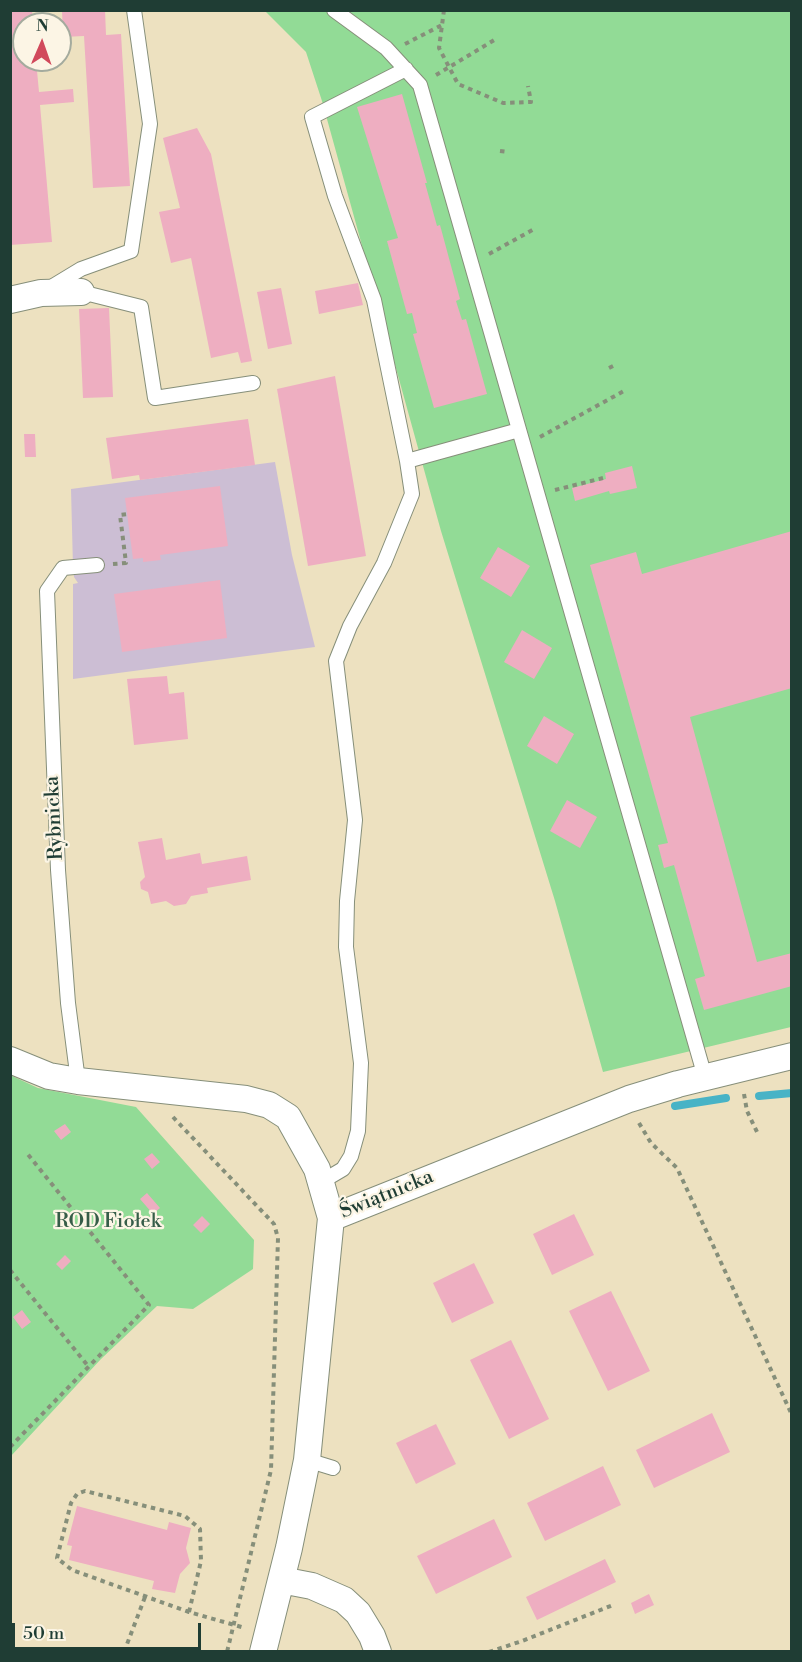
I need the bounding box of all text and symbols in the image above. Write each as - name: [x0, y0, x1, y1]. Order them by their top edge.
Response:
- north arrow: [12, 12, 72, 72]
- text: N: [36, 16, 49, 36]
- street label: Rybnicka: [41, 775, 69, 861]
- street label: Świątnicka: [337, 1165, 437, 1225]
- park label: ROD Fiołek: [55, 1210, 161, 1234]
- scale bar: [15, 1611, 204, 1649]
- text: 50 m: [23, 1622, 64, 1645]

